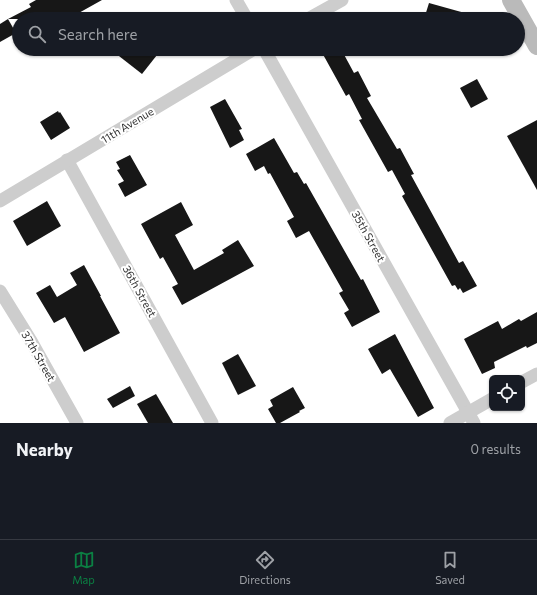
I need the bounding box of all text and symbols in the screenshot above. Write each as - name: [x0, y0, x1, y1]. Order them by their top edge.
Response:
- search box: [12, 12, 525, 56]
- icon: search: [26, 23, 48, 45]
- text: Search here: [58, 25, 137, 43]
- street label: 11th Avenue: [98, 104, 156, 146]
- street label: 35th Street: [350, 208, 389, 264]
- street label: 36th Street: [121, 263, 160, 319]
- street label: 37th Street: [19, 328, 59, 384]
- map controls: [489, 375, 525, 411]
- button: locate: [489, 375, 525, 411]
- text: Nearby: [16, 439, 73, 460]
- text: 0 results: [470, 441, 521, 457]
- tab: Map: [72, 549, 95, 586]
- tab: Directions: [239, 549, 291, 586]
- tab: Saved: [435, 549, 465, 586]

